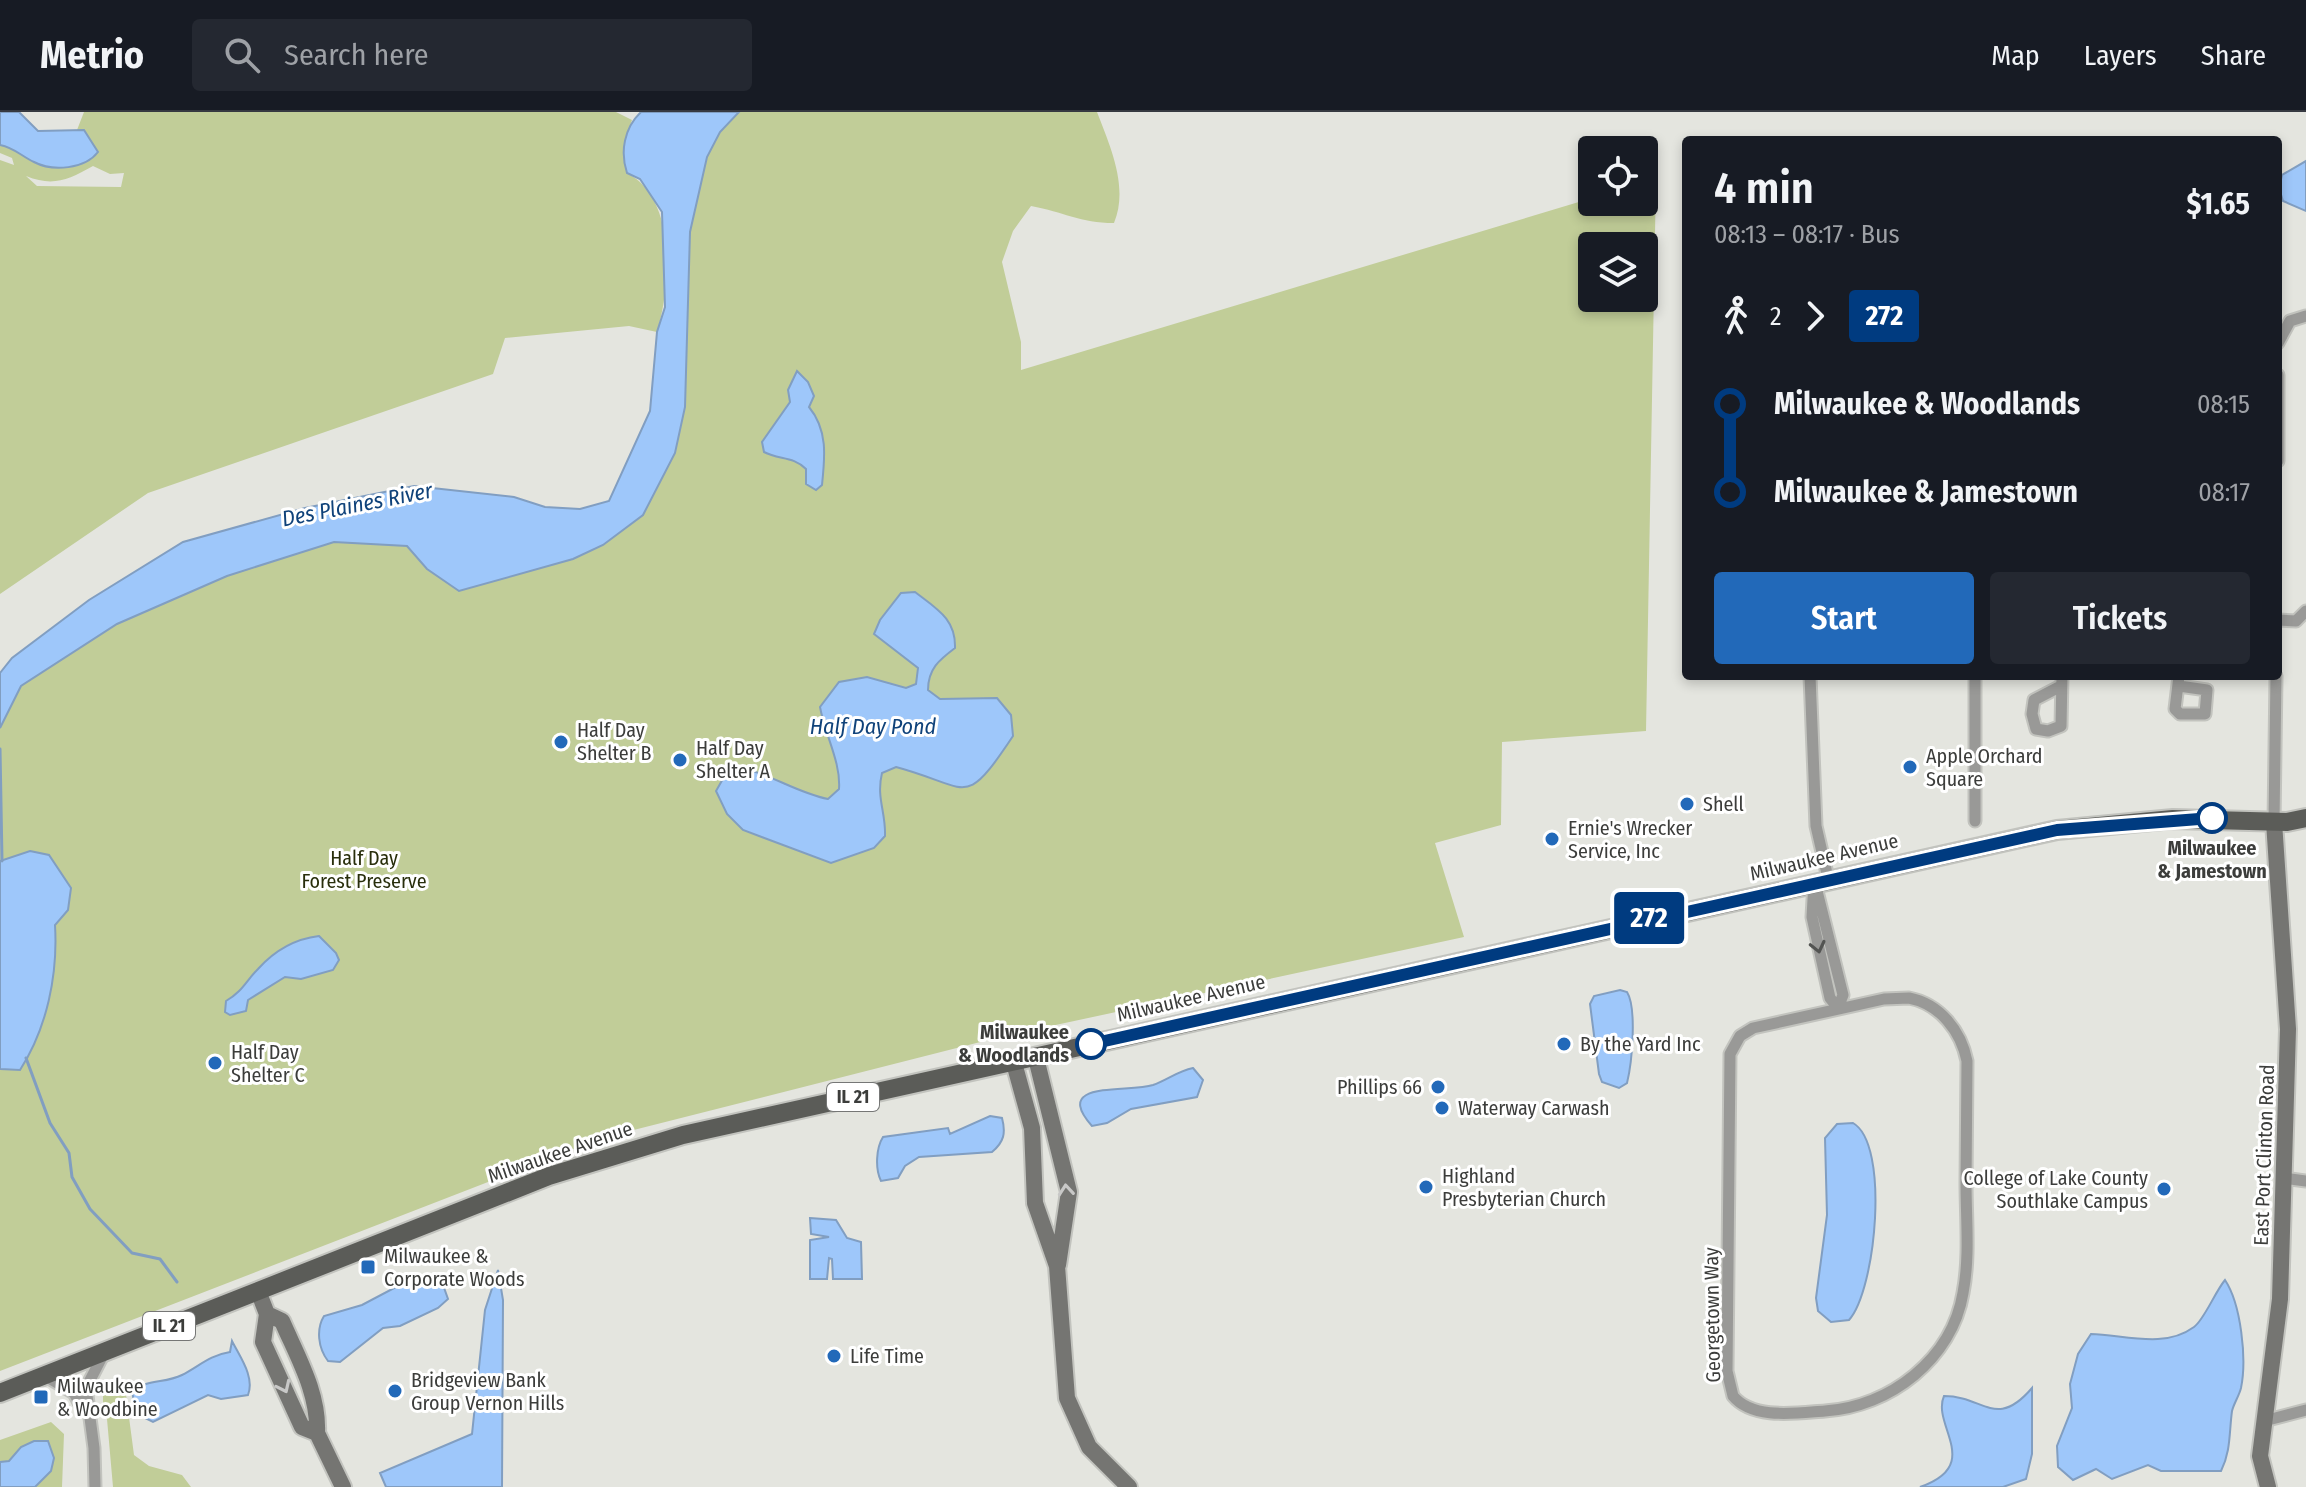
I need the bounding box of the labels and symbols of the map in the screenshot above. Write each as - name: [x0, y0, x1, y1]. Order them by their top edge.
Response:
- water label: Des Plaines River: [280, 476, 436, 532]
- water label: Half Day Pond: [810, 713, 937, 740]
- place label: Half Day Shelter B: [577, 718, 651, 765]
- marker: Half Day Shelter B: [552, 733, 570, 751]
- place label: Half Day Shelter A: [696, 736, 770, 783]
- place label: Apple Orchard Square: [1926, 744, 2043, 791]
- marker: Half Day Shelter A: [671, 751, 689, 769]
- marker: Apple Orchard Square: [1901, 758, 1919, 776]
- place label: Shell: [1703, 792, 1744, 816]
- marker: Shell: [1678, 795, 1696, 813]
- marker: Milwaukee & Jamestown: [2197, 803, 2227, 833]
- place label: Ernie's Wrecker Service, Inc: [1568, 816, 1692, 863]
- street label: Milwaukee Avenue: [1748, 828, 1900, 886]
- marker: Ernie's Wrecker Service, Inc: [1543, 830, 1561, 848]
- place label: Milwaukee & Jamestown: [2157, 836, 2267, 883]
- park label: Half Day Forest Preserve: [301, 846, 427, 893]
- line badge: 272: [1603, 892, 1695, 944]
- one-way arrow: [1809, 939, 1826, 953]
- street label: Milwaukee Avenue: [1115, 969, 1267, 1027]
- place label: Milwaukee & Woodlands: [958, 1020, 1069, 1067]
- marker: Milwaukee & Woodlands: [1076, 1029, 1106, 1059]
- place label: By the Yard Inc: [1580, 1032, 1701, 1056]
- marker: By the Yard Inc: [1555, 1035, 1573, 1053]
- place label: Half Day Shelter C: [231, 1040, 305, 1087]
- marker: Half Day Shelter C: [206, 1054, 224, 1072]
- street label: East Port Clinton Road: [2249, 1064, 2279, 1246]
- place label: Phillips 66: [1337, 1075, 1422, 1099]
- marker: Phillips 66: [1429, 1078, 1447, 1096]
- road number: IL 21: [827, 1083, 879, 1111]
- place label: Waterway Carwash: [1458, 1096, 1610, 1120]
- marker: Waterway Carwash: [1433, 1099, 1451, 1117]
- street label: Milwaukee Avenue: [485, 1116, 635, 1188]
- place label: Highland Presbyterian Church: [1442, 1164, 1606, 1211]
- place label: College of Lake County Southlake Campus: [1963, 1166, 2148, 1213]
- marker: Highland Presbyterian Church: [1417, 1178, 1435, 1196]
- marker: College of Lake County Southlake Campus: [2155, 1180, 2173, 1198]
- one-way arrow: [1058, 1183, 1075, 1196]
- place label: Milwaukee & Corporate Woods: [384, 1244, 524, 1291]
- street label: Georgetown Way: [1699, 1247, 1725, 1383]
- marker: Milwaukee & Corporate Woods: [359, 1258, 377, 1276]
- road number: IL 21: [143, 1312, 195, 1340]
- place label: Life Time: [850, 1344, 924, 1368]
- marker: Life Time: [825, 1347, 843, 1365]
- place label: Bridgeview Bank Group Vernon Hills: [411, 1368, 564, 1415]
- place label: Milwaukee & Woodbine: [57, 1374, 158, 1421]
- one-way arrow: [274, 1379, 290, 1393]
- marker: Bridgeview Bank Group Vernon Hills: [386, 1382, 404, 1400]
- marker: Milwaukee & Woodbine: [32, 1388, 50, 1406]

